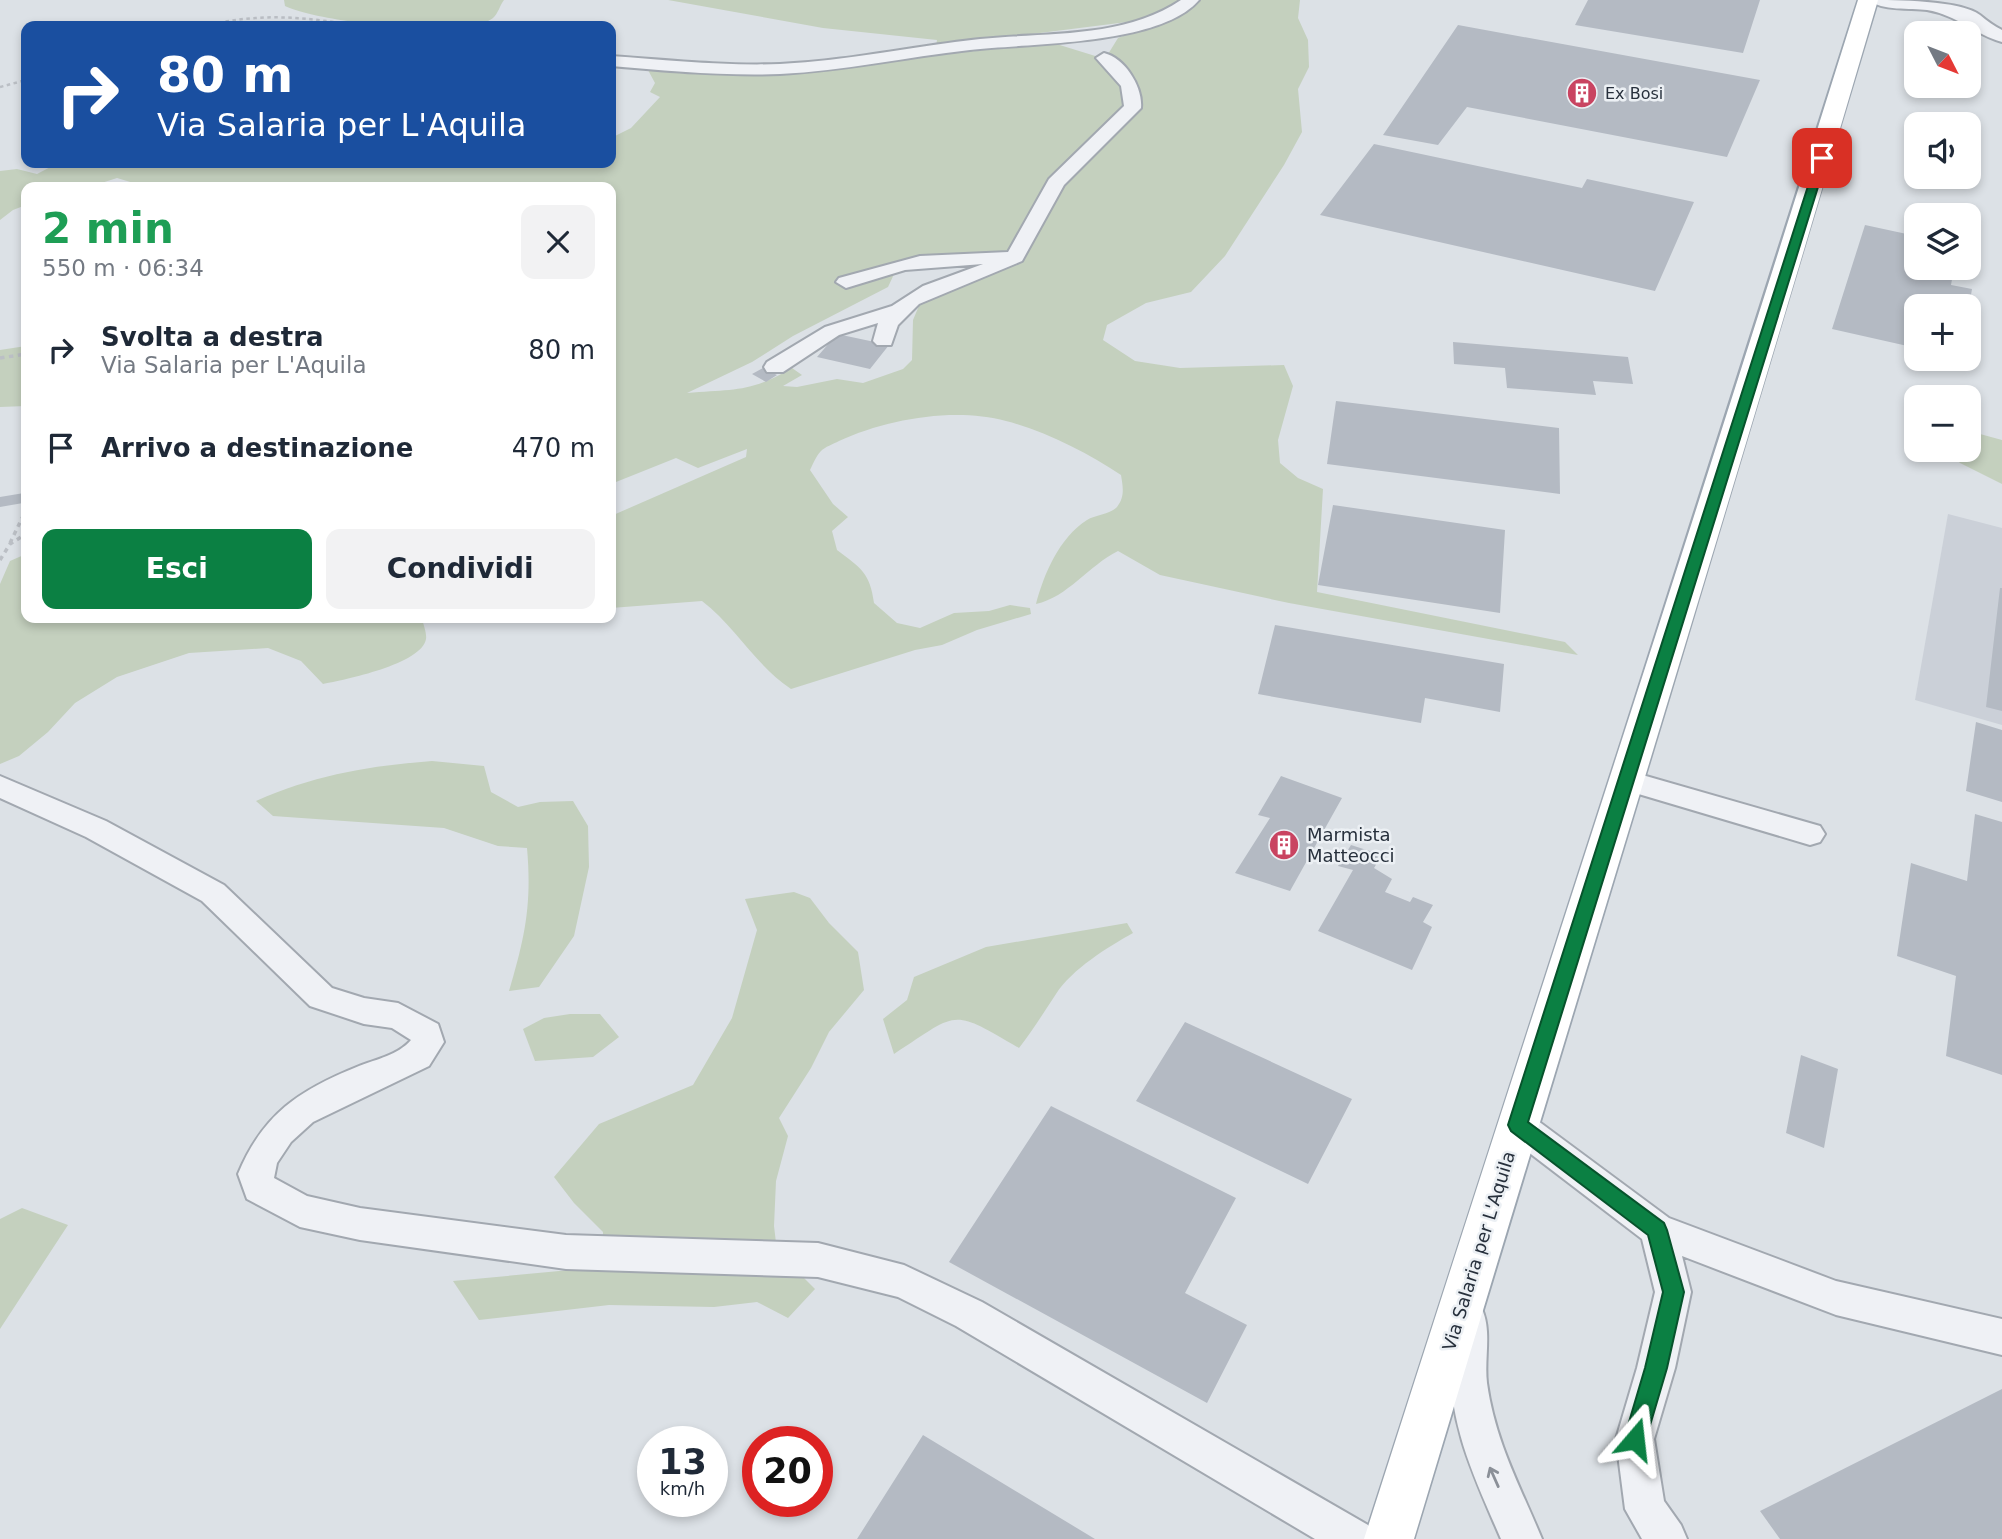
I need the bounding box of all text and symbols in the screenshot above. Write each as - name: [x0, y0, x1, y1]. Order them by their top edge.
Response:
- north arrow: [1904, 21, 1981, 98]
- map controls: [1904, 21, 1981, 462]
- text: 80 m: [157, 47, 293, 104]
- icon: right: [42, 49, 133, 140]
- building icon: Ex Bosi: [1565, 76, 1599, 110]
- place label: Ex Bosi: [1605, 84, 1663, 103]
- text: Via Salaria per L'Aquila: [157, 106, 526, 144]
- button: sound: [1904, 112, 1981, 189]
- pin: [1792, 128, 1852, 188]
- icon: arrive: [1803, 139, 1841, 177]
- button: layers: [1904, 203, 1981, 280]
- text: 2 min: [42, 204, 174, 253]
- button: close: [521, 205, 595, 279]
- text: 550 m · 06:34: [42, 255, 204, 281]
- button: +: [1904, 294, 1981, 371]
- text: Svolta a destra: [101, 322, 324, 352]
- icon: right: [42, 331, 80, 369]
- text: 80 m: [528, 335, 595, 365]
- text: Via Salaria per L'Aquila: [101, 352, 367, 378]
- button: −: [1904, 385, 1981, 462]
- icon: arrive: [42, 429, 80, 467]
- text: Arrivo a destinazione: [101, 433, 413, 463]
- text: 470 m: [512, 433, 595, 463]
- button: Esci: [42, 529, 312, 609]
- button: Condividi: [326, 529, 595, 609]
- place label: Marmista Matteocci: [1307, 824, 1395, 866]
- building icon: Marmista Matteocci: [1267, 828, 1301, 862]
- street label: Via Salaria per L'Aquila: [1438, 1148, 1519, 1353]
- position arrow: [1598, 1402, 1672, 1476]
- speed limit sign: 20: [742, 1426, 833, 1517]
- text: 13: [658, 1442, 707, 1482]
- one-way arrow: [1487, 1466, 1500, 1488]
- text: km/h: [660, 1478, 705, 1499]

